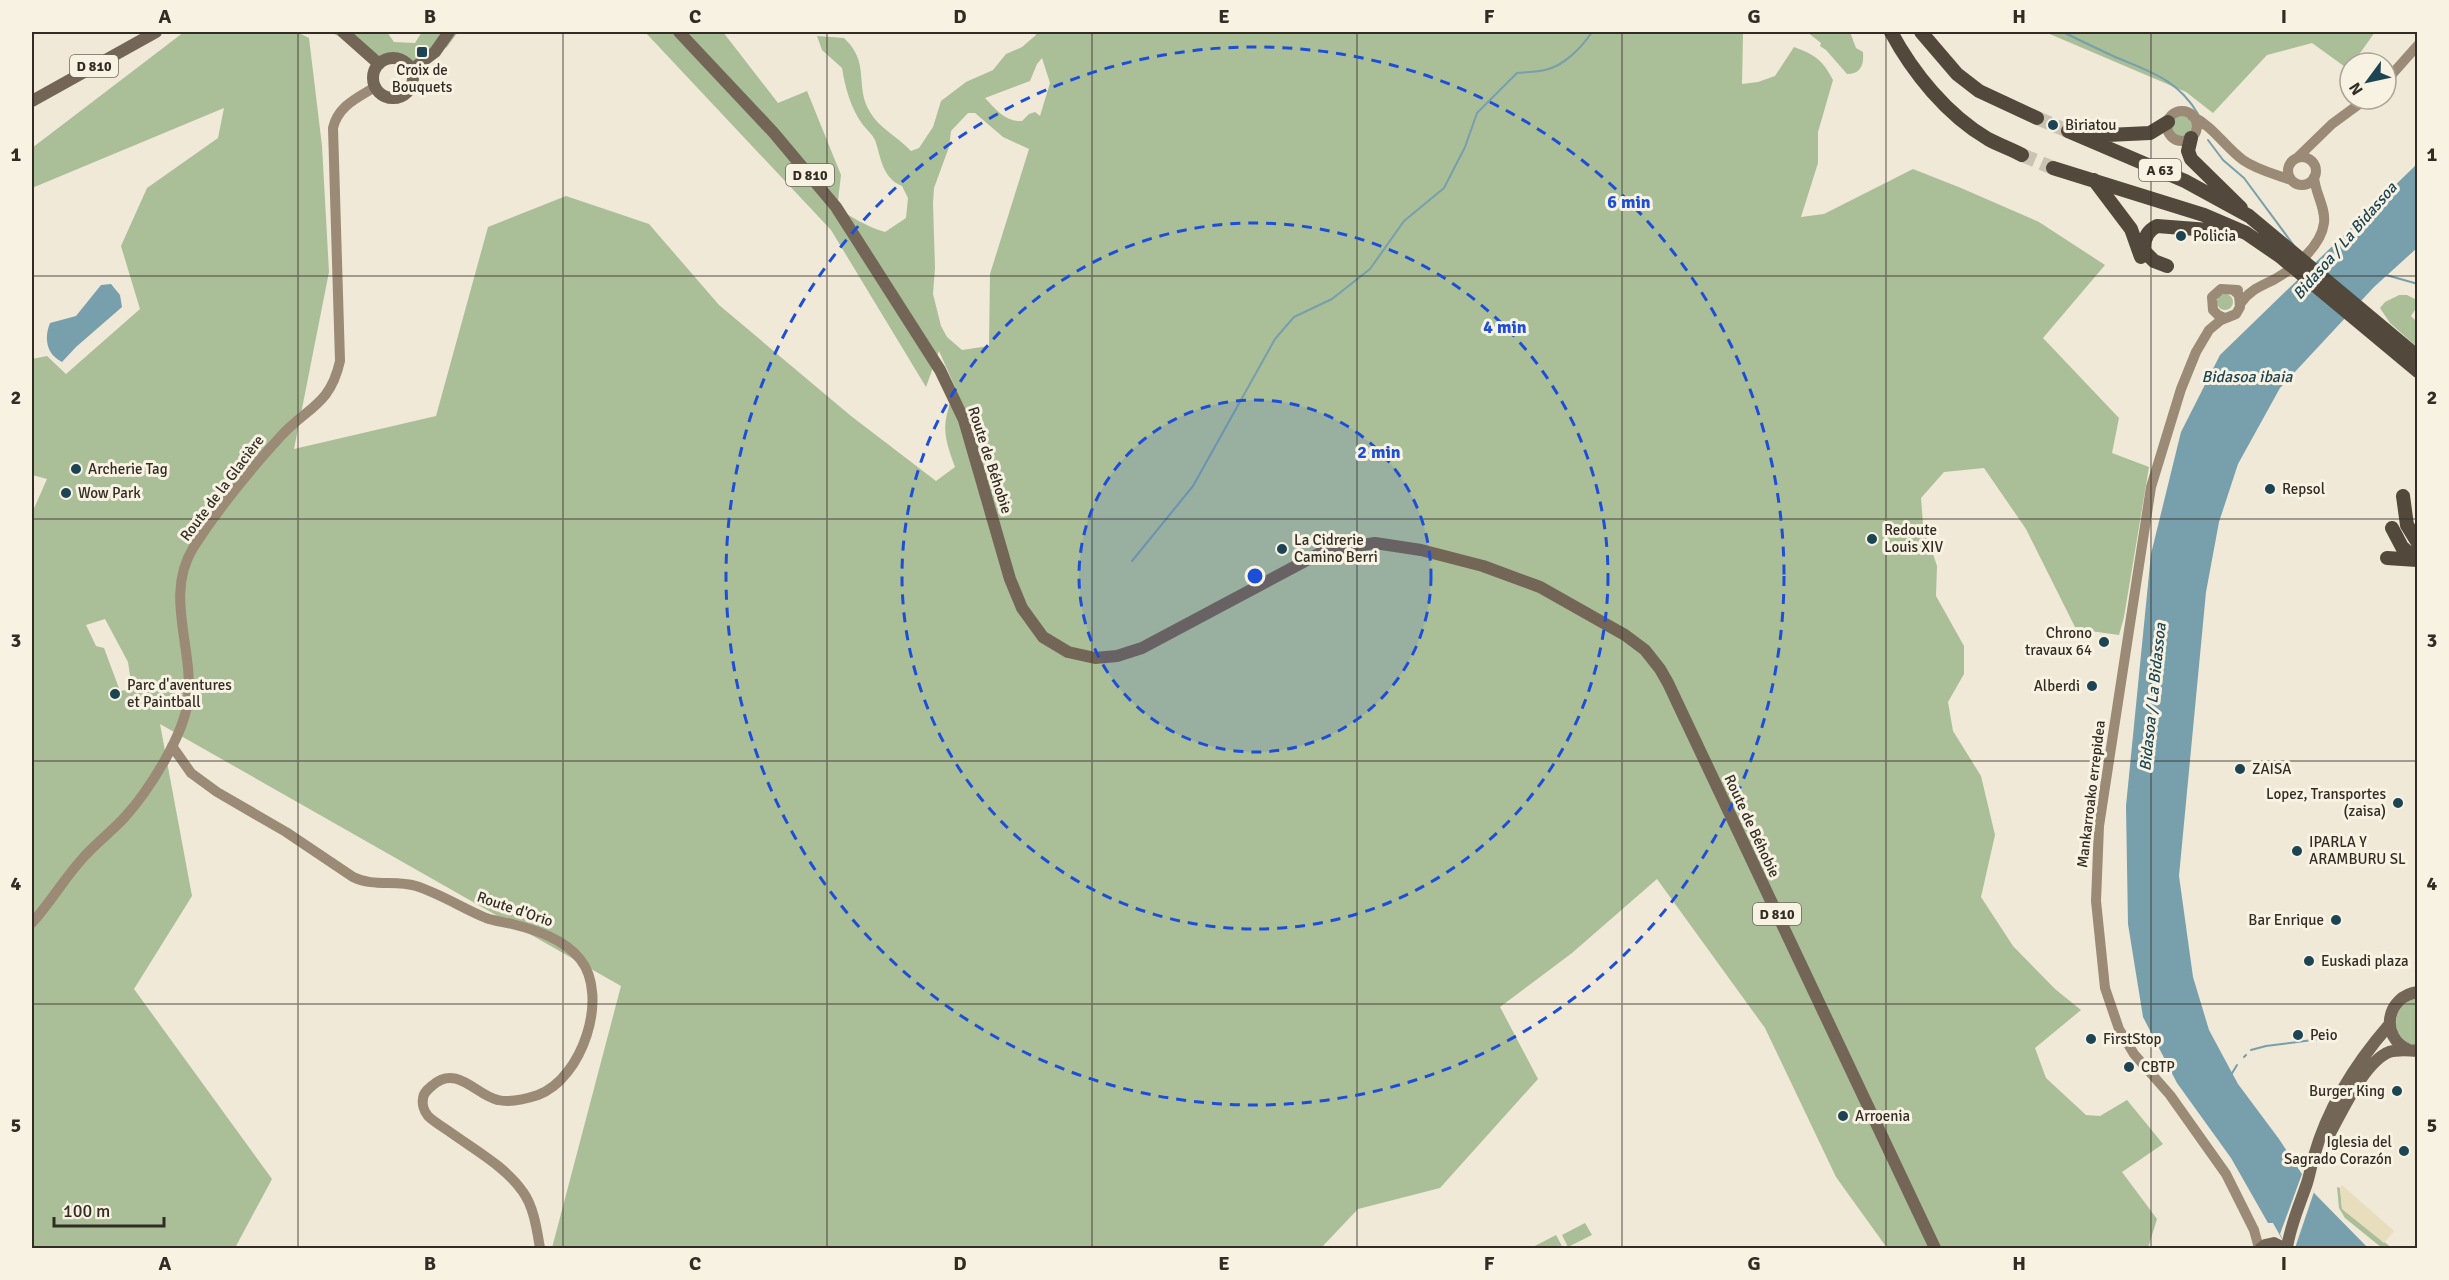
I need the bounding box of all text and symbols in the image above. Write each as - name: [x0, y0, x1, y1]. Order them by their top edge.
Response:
- text: A: [159, 4, 172, 29]
- text: B: [424, 4, 436, 29]
- text: C: [689, 4, 701, 29]
- text: D: [953, 4, 967, 29]
- text: E: [1218, 4, 1230, 29]
- text: F: [1484, 4, 1495, 29]
- text: G: [1747, 4, 1761, 29]
- text: H: [2012, 4, 2026, 29]
- text: I: [2281, 4, 2287, 29]
- marker: Croix de Bouquets: [415, 45, 429, 59]
- north arrow: [2338, 51, 2398, 111]
- road number: D 810: [70, 55, 118, 77]
- place label: Croix de Bouquets: [392, 61, 453, 96]
- text: N: [2345, 79, 2368, 99]
- place label: Biriatou: [2065, 116, 2117, 134]
- marker: Biriatou: [2046, 118, 2060, 132]
- text: 1: [11, 142, 22, 167]
- text: 1: [2427, 142, 2438, 167]
- road number: A 63: [2139, 159, 2181, 181]
- road number: D 810: [786, 164, 834, 186]
- water label: Bidasoa / La Bidassoa: [2289, 178, 2402, 304]
- text: 6 min: [1607, 191, 1651, 213]
- place label: Policia: [2193, 227, 2236, 245]
- marker: Policia: [2174, 229, 2188, 243]
- text: 4 min: [1483, 316, 1527, 338]
- water label: Bidasoa ibaia: [2202, 367, 2293, 387]
- text: 2: [11, 385, 21, 410]
- text: 2: [2427, 385, 2437, 410]
- street label: Route de Béhobie: [964, 404, 1016, 516]
- street label: Route de la Glacière: [176, 431, 268, 545]
- text: 2 min: [1357, 441, 1401, 463]
- place label: Archerie Tag: [88, 460, 168, 478]
- marker: Archerie Tag: [69, 462, 83, 476]
- place label: Repsol: [2282, 480, 2325, 498]
- marker: Repsol: [2263, 482, 2277, 496]
- place label: Wow Park: [78, 484, 141, 502]
- marker: Wow Park: [59, 486, 73, 500]
- place label: Redoute Louis XIV: [1884, 521, 1944, 556]
- place label: La Cidrerie Camino Berri: [1294, 531, 1378, 566]
- marker: Redoute Louis XIV: [1865, 532, 1879, 546]
- marker: La Cidrerie Camino Berri: [1275, 542, 1289, 556]
- centre of rings: [1245, 566, 1265, 586]
- water label: Bidasoa / La Bidassoa: [2135, 621, 2171, 772]
- place label: Chrono travaux 64: [2025, 624, 2092, 659]
- text: 3: [11, 628, 21, 653]
- text: 3: [2427, 628, 2437, 653]
- marker: Chrono travaux 64: [2097, 635, 2111, 649]
- place label: Parc d'aventures et Paintball: [127, 676, 232, 711]
- place label: Alberdi: [2034, 677, 2080, 695]
- marker: Alberdi: [2085, 679, 2099, 693]
- marker: Parc d'aventures et Paintball: [108, 687, 122, 701]
- street label: Mankarroako errepidea: [2073, 719, 2109, 869]
- place label: ZAISA: [2252, 760, 2292, 778]
- marker: ZAISA: [2233, 762, 2247, 776]
- street label: Route de Béhobie: [1720, 772, 1784, 880]
- place label: Lopez, Transportes (zaisa): [2266, 785, 2386, 820]
- marker: Lopez, Transportes (zaisa): [2391, 796, 2405, 810]
- place label: IPARLA Y ARAMBURU SL: [2309, 833, 2406, 868]
- marker: IPARLA Y ARAMBURU SL: [2290, 844, 2304, 858]
- text: 4: [11, 871, 22, 896]
- text: 4: [2427, 871, 2438, 896]
- street label: Route d'Orio: [475, 888, 556, 930]
- road number: D 810: [1753, 903, 1801, 925]
- place label: Bar Enrique: [2248, 911, 2324, 929]
- marker: Bar Enrique: [2329, 913, 2343, 927]
- place label: Euskadi plaza: [2321, 952, 2409, 970]
- marker: Euskadi plaza: [2302, 954, 2316, 968]
- place label: Peio: [2310, 1026, 2338, 1044]
- marker: Peio: [2291, 1028, 2305, 1042]
- place label: FirstStop: [2103, 1030, 2161, 1048]
- marker: FirstStop: [2084, 1032, 2098, 1046]
- place label: CBTP: [2141, 1058, 2175, 1076]
- marker: CBTP: [2122, 1060, 2136, 1074]
- place label: Burger King: [2309, 1082, 2385, 1100]
- marker: Burger King: [2390, 1084, 2404, 1098]
- place label: Arroenia: [1855, 1107, 1910, 1125]
- marker: Arroenia: [1836, 1109, 1850, 1123]
- text: 5: [11, 1113, 21, 1138]
- text: 5: [2427, 1113, 2437, 1138]
- place label: Iglesia del Sagrado Corazón: [2284, 1133, 2392, 1168]
- marker: Iglesia del Sagrado Corazón: [2397, 1144, 2411, 1158]
- scale bar: [54, 1190, 164, 1228]
- text: 100 m: [63, 1200, 110, 1222]
- text: A: [159, 1251, 172, 1276]
- text: B: [424, 1251, 436, 1276]
- text: C: [689, 1251, 701, 1276]
- text: D: [953, 1251, 967, 1276]
- text: E: [1218, 1251, 1230, 1276]
- text: F: [1484, 1251, 1495, 1276]
- text: G: [1747, 1251, 1761, 1276]
- text: H: [2012, 1251, 2026, 1276]
- text: I: [2281, 1251, 2287, 1276]

